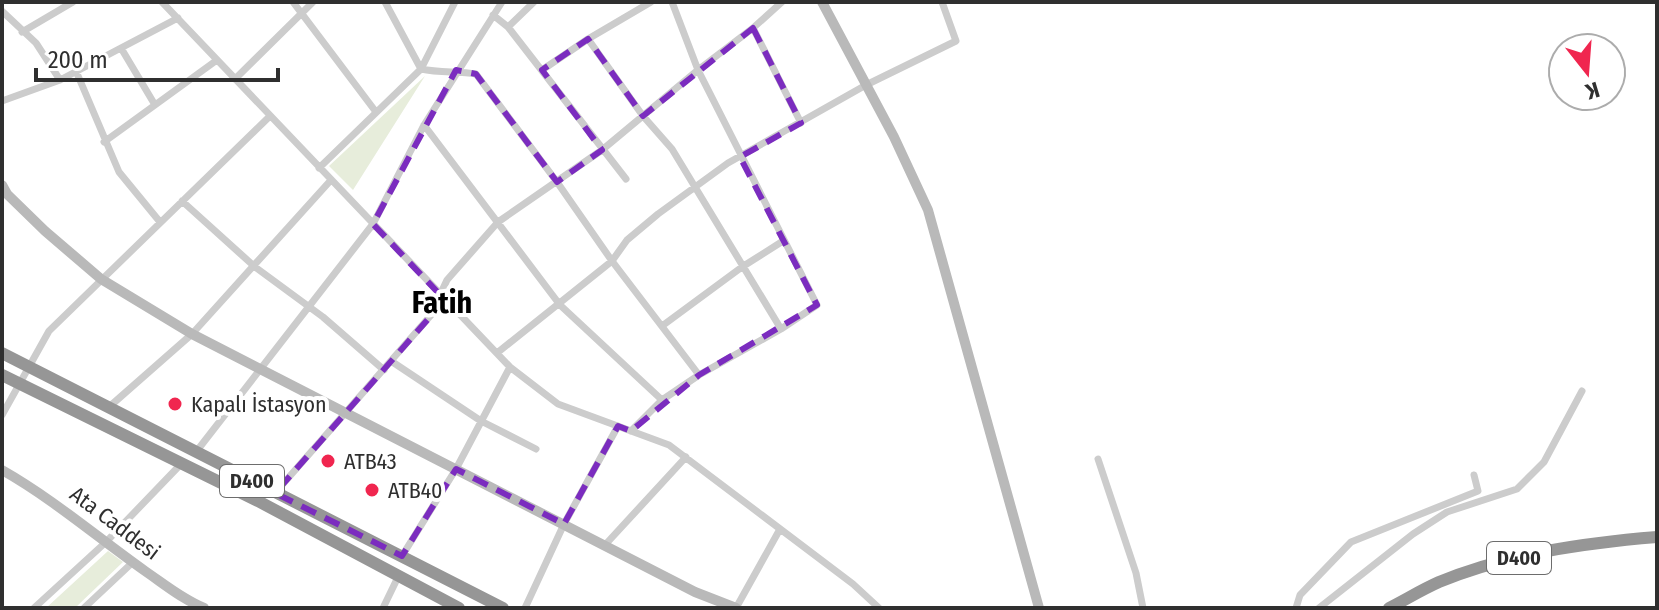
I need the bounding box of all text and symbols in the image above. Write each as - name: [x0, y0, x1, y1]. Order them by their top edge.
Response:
- scale bar: [36, 32, 278, 82]
- north arrow: [1547, 32, 1627, 112]
- text: 200 m: [48, 46, 108, 74]
- text: K: [1581, 76, 1603, 106]
- district label: Fatih: [412, 285, 472, 321]
- place label: Kapalı İstasyon: [191, 391, 327, 418]
- marker: Kapalı İstasyon: [166, 395, 184, 413]
- place label: ATB43: [344, 448, 397, 475]
- marker: ATB43: [319, 452, 337, 470]
- road number: D400: [220, 465, 284, 497]
- place label: ATB40: [388, 477, 443, 504]
- street label: Ata Caddesi: [65, 480, 165, 566]
- marker: ATB40: [363, 481, 381, 499]
- road number: D400: [1487, 542, 1551, 574]

